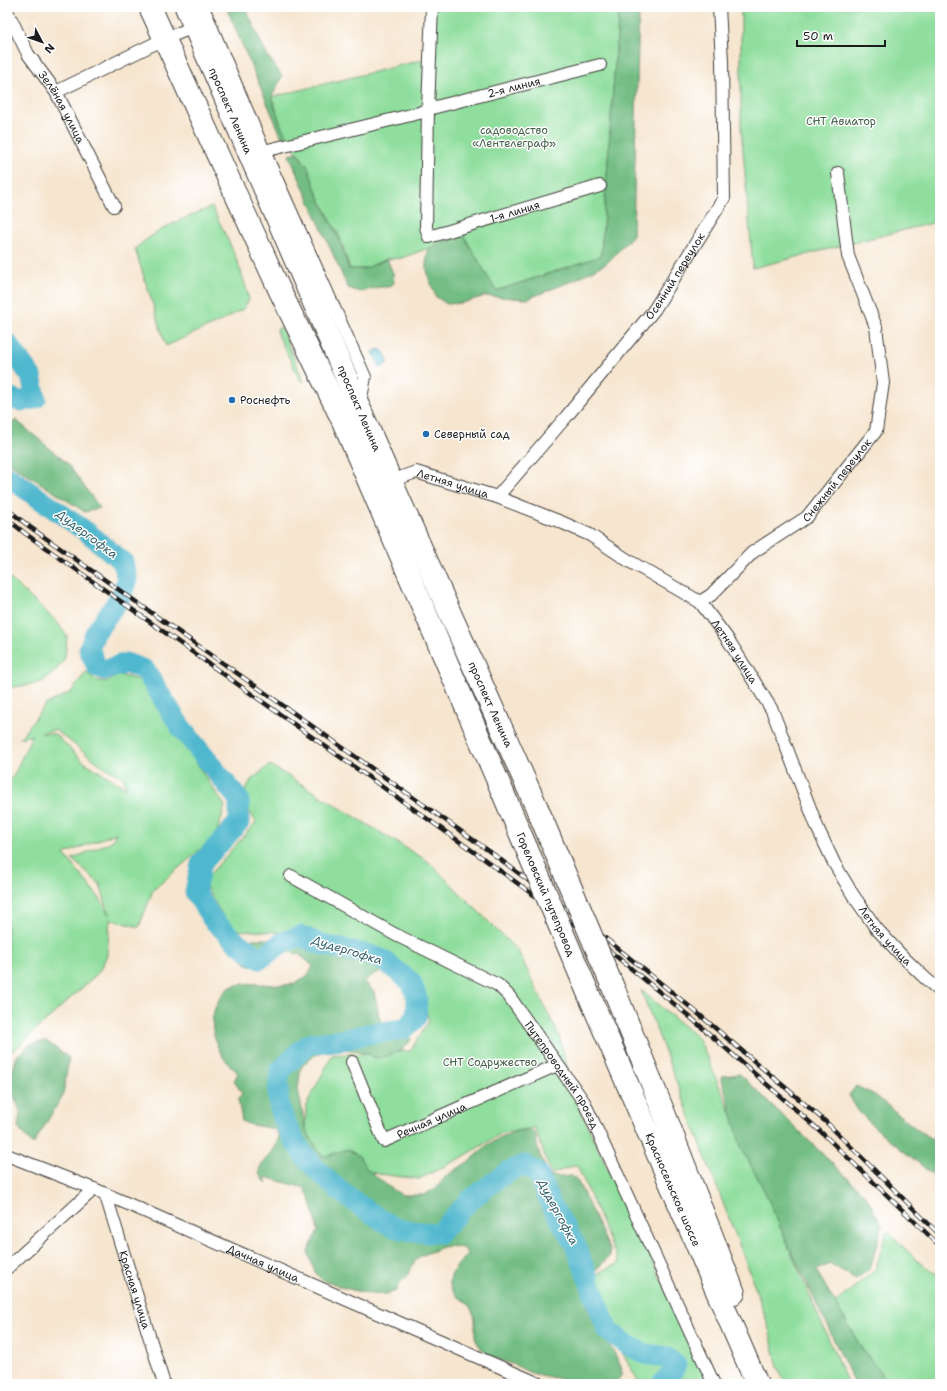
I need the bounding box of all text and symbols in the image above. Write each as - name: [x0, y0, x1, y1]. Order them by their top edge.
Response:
- north arrow: [22, 22, 62, 62]
- scale bar: [797, 22, 885, 48]
- text: 50 m: [803, 28, 833, 44]
- text: N: [40, 40, 58, 57]
- street label: проспект Ленина: [205, 65, 256, 157]
- street label: Зелёная улица: [35, 68, 88, 146]
- street label: 2-я линия: [486, 74, 542, 102]
- park label: СНТ Авиатор: [806, 114, 876, 129]
- park label: садоводство «Лентелеграф»: [472, 123, 556, 151]
- street label: 1-я линия: [488, 197, 542, 226]
- street label: Осенний переулок: [642, 230, 708, 323]
- street label: проспект Ленина: [334, 363, 384, 454]
- place label: Роснефть: [240, 393, 291, 408]
- marker: Роснефть: [227, 395, 237, 405]
- place label: Северный сад: [434, 427, 510, 442]
- marker: Северный сад: [421, 429, 431, 439]
- street label: Снежный переулок: [800, 435, 875, 526]
- street label: Летняя улица: [415, 466, 490, 502]
- water label: Дудергофка: [52, 505, 121, 562]
- street label: Летняя улица: [708, 616, 761, 687]
- street label: проспект Ленина: [465, 659, 516, 750]
- street label: Гореловский путепровод: [513, 830, 579, 959]
- street label: Летняя улица: [855, 903, 915, 969]
- water label: Дудергофка: [309, 931, 384, 968]
- street label: Путепроводный проезд: [521, 1018, 602, 1131]
- park label: СНТ Содружество: [443, 1055, 538, 1070]
- street label: Речная улица: [395, 1099, 469, 1142]
- street label: Красносельское шоссе: [641, 1131, 704, 1249]
- water label: Дудергофка: [533, 1175, 582, 1248]
- street label: Дачная улица: [225, 1241, 301, 1286]
- street label: Красная улица: [115, 1249, 154, 1331]

